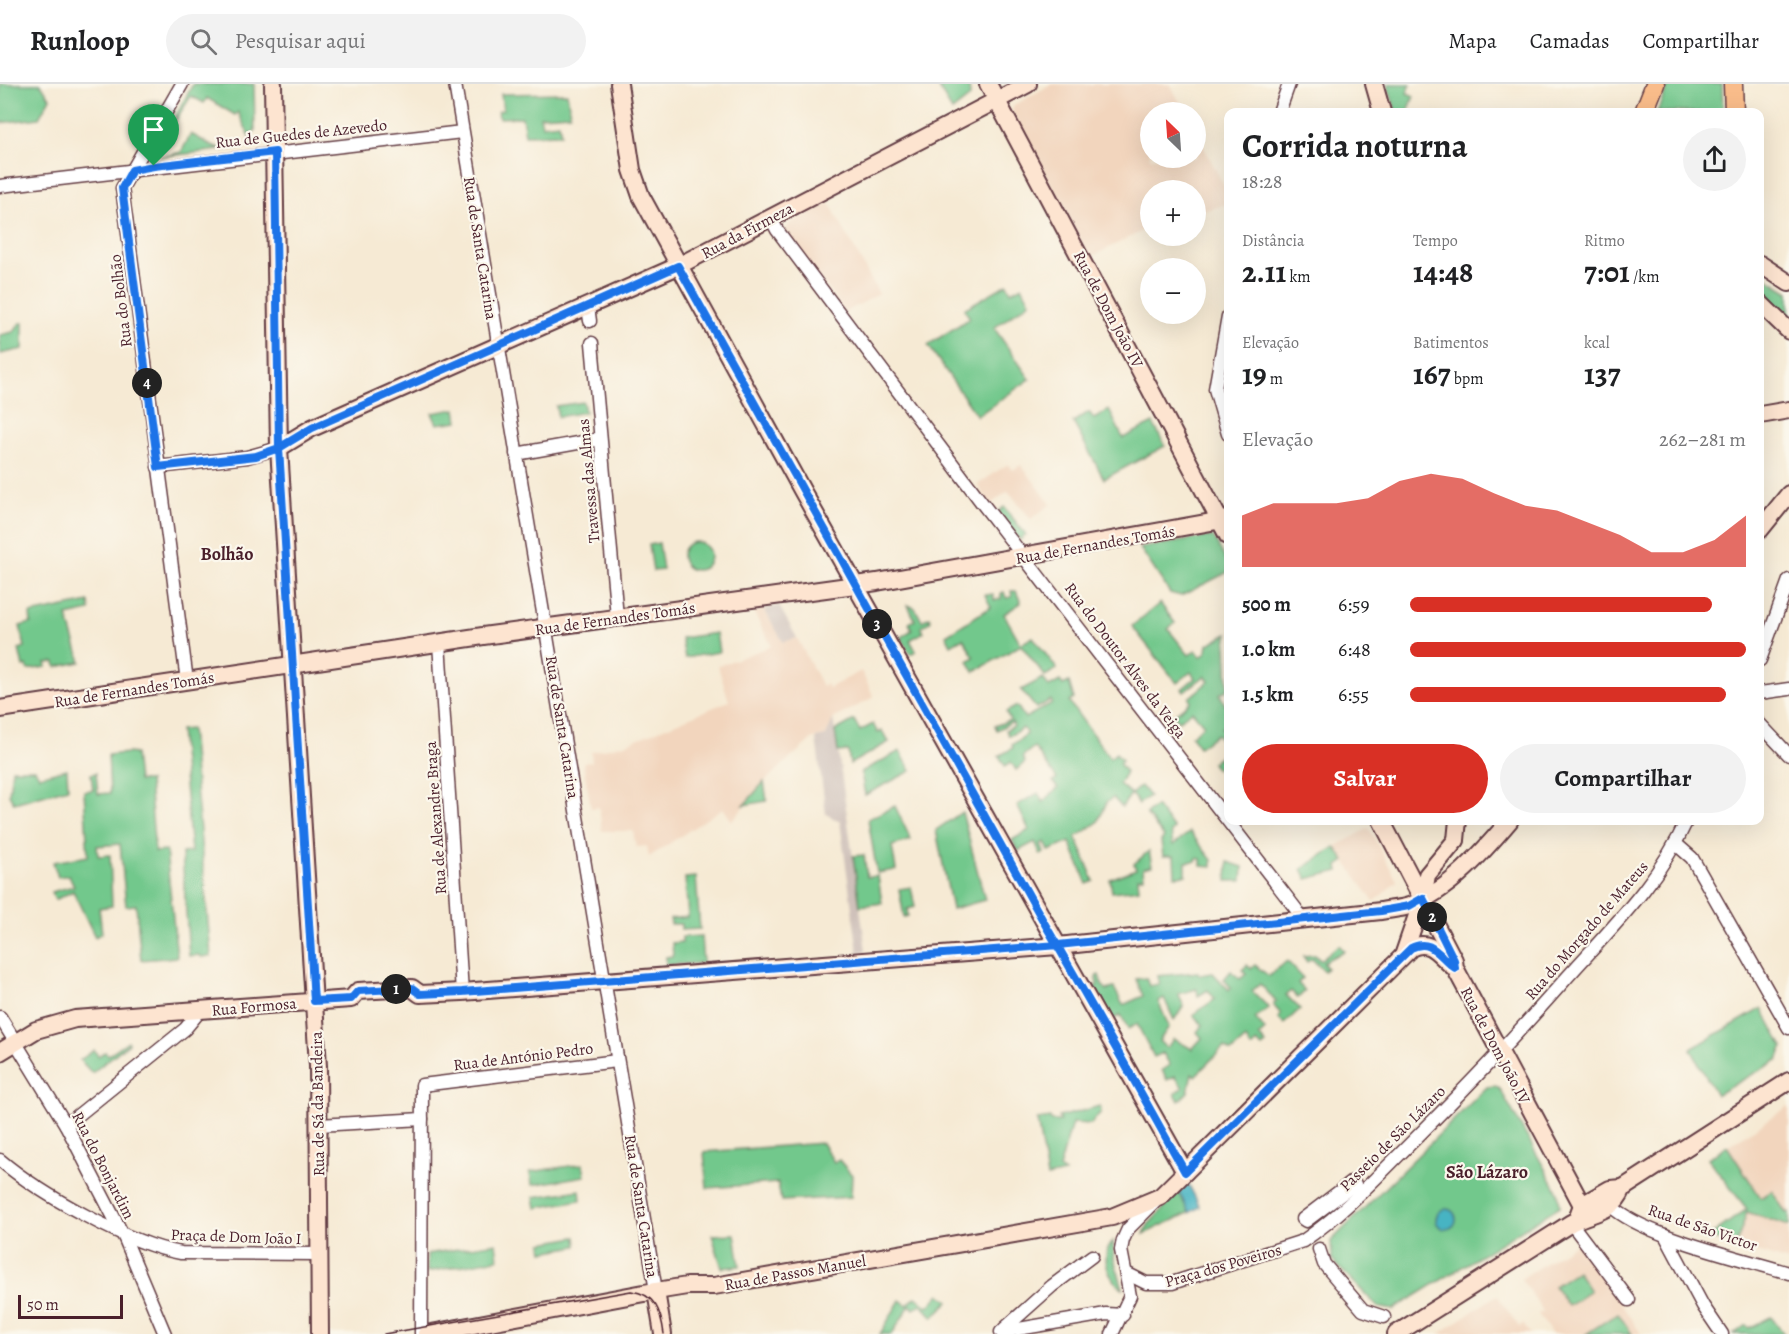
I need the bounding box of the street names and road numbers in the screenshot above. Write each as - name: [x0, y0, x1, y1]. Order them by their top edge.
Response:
- street label: Rua de Guedes de Azevedo: [214, 114, 388, 154]
- street label: Rua de Santa Catarina: [458, 175, 502, 322]
- street label: Rua da Firmeza: [697, 197, 798, 264]
- street label: Rua de Dom João IV: [1068, 247, 1148, 372]
- street label: Rua do Bolhão: [104, 253, 138, 349]
- street label: Travessa das Almas: [573, 418, 605, 544]
- street label: Rua de Fernandes Tomás: [1014, 520, 1177, 570]
- street label: Rua do Doutor Alves da Veiga: [1059, 578, 1191, 744]
- street label: Rua de Fernandes Tomás: [534, 597, 697, 641]
- street label: Rua de Santa Catarina: [540, 654, 584, 801]
- street label: Rua de Fernandes Tomás: [53, 666, 216, 713]
- street label: Rua de Alexandre Braga: [420, 740, 452, 895]
- street label: Rua do Morgado de Mateus: [1520, 856, 1653, 1005]
- street label: Rua de Dom João IV: [1455, 983, 1535, 1108]
- street label: Rua Formosa: [211, 992, 298, 1022]
- street label: Rua de Sá da Bandeira: [306, 1031, 330, 1177]
- street label: Rua de António Pedro: [452, 1037, 594, 1076]
- street label: Passeio de São Lázaro: [1335, 1081, 1451, 1197]
- street label: Rua do Bonjardim: [66, 1108, 140, 1223]
- street label: Rua de Santa Catarina: [619, 1133, 663, 1280]
- street label: Rua de São Victor: [1645, 1199, 1760, 1257]
- street label: Praça de Dom João I: [170, 1224, 302, 1250]
- street label: Praça dos Poveiros: [1162, 1239, 1284, 1293]
- street label: Rua de Passos Manuel: [723, 1250, 868, 1296]

